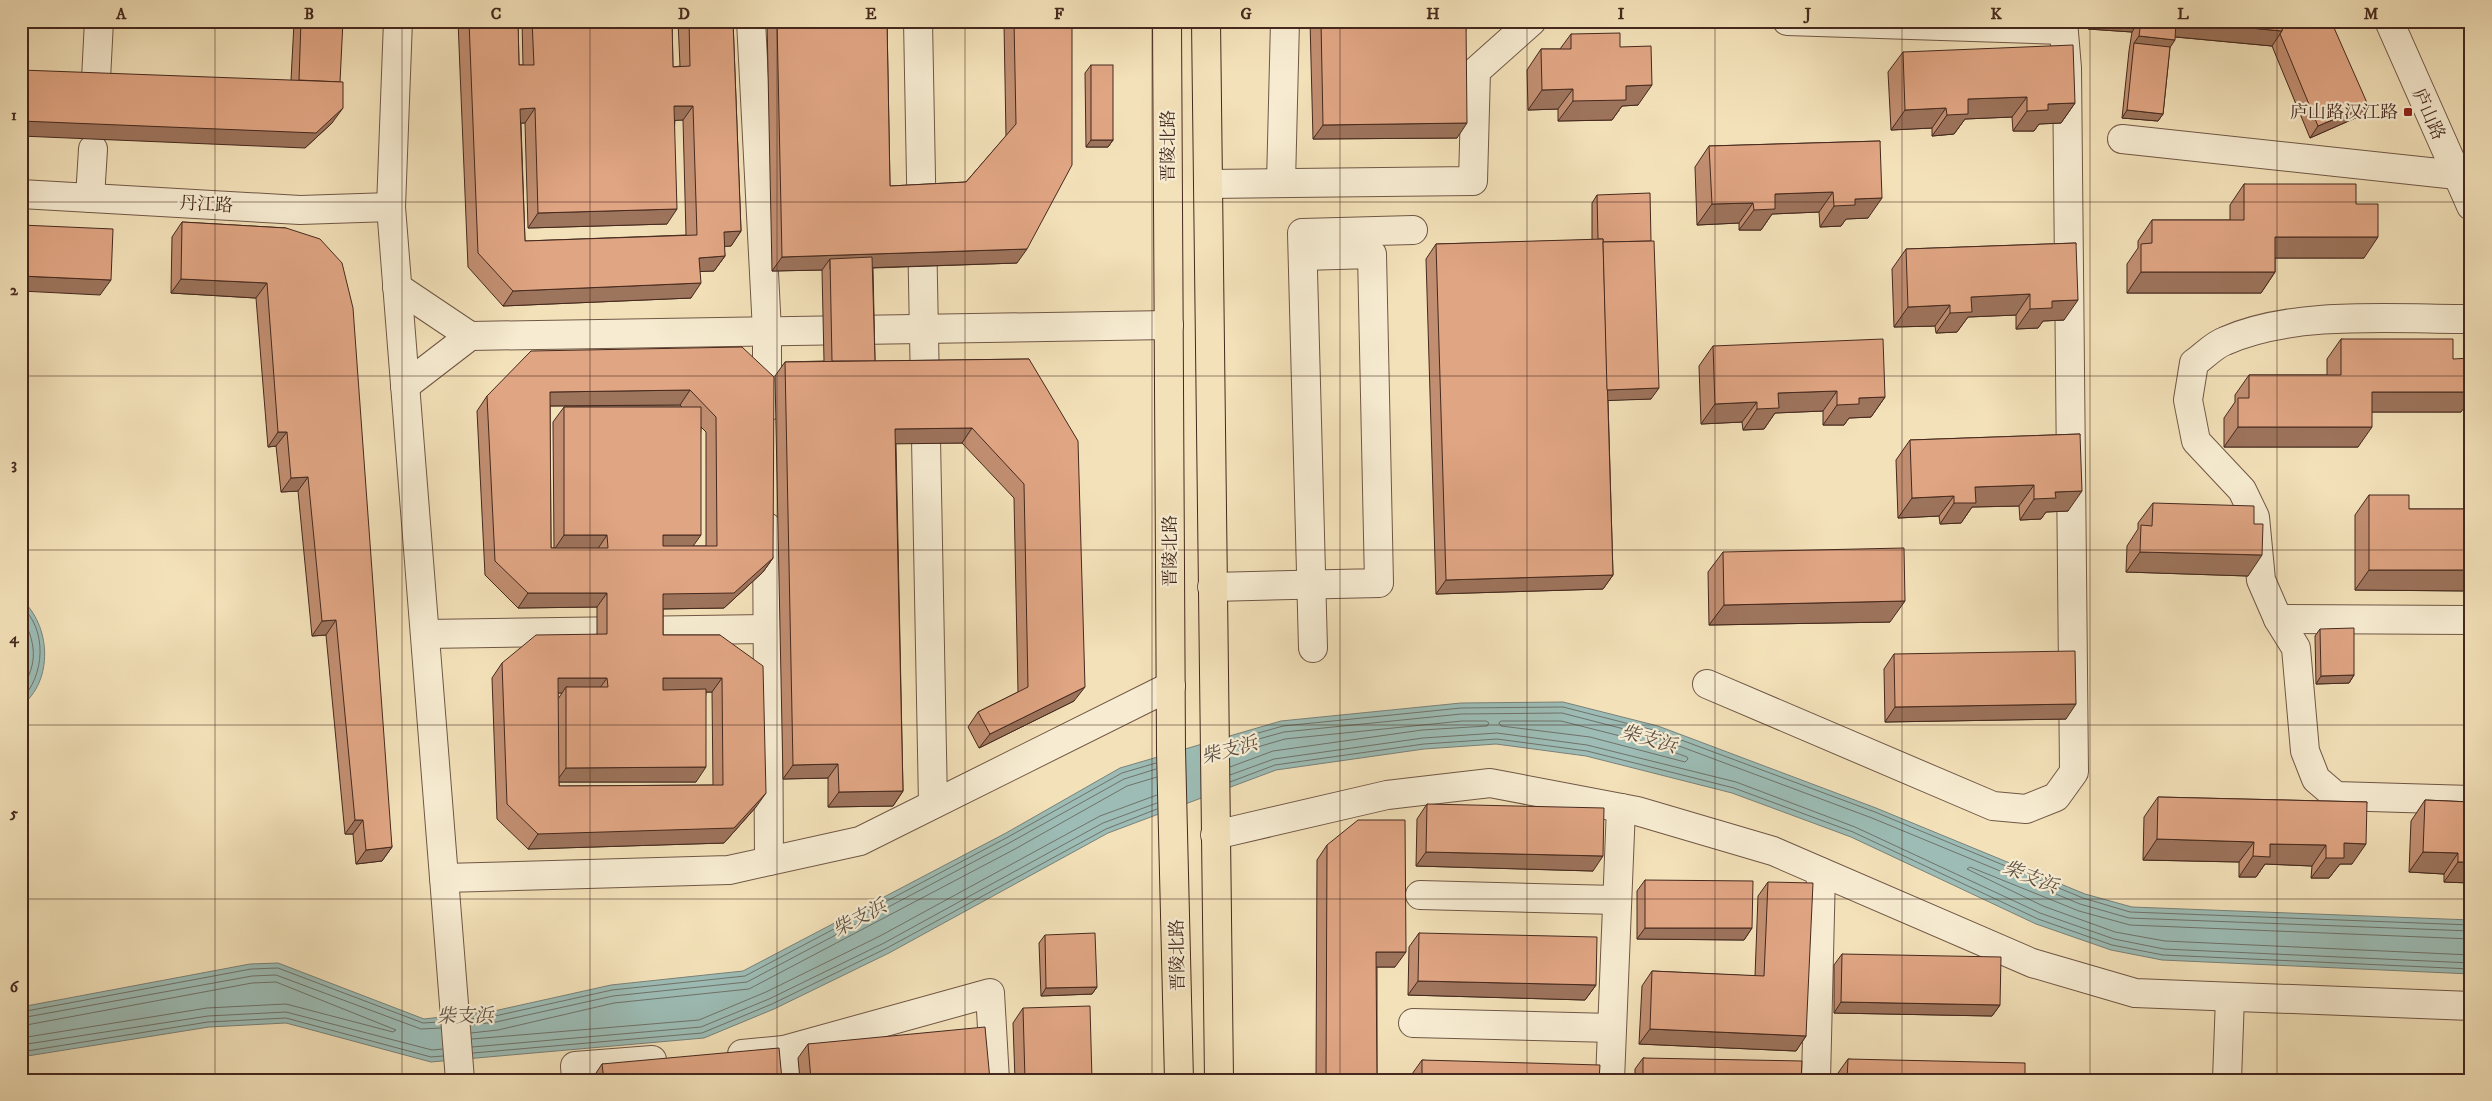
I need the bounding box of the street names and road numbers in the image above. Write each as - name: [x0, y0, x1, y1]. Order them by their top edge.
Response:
- street label: 庐山路: [2407, 85, 2449, 144]
- street label: 晋陵北路: [1158, 110, 1180, 182]
- street label: 丹江路: [178, 193, 233, 217]
- street label: 晋陵北路: [1160, 515, 1182, 587]
- street label: 晋陵北路: [1166, 919, 1190, 991]

